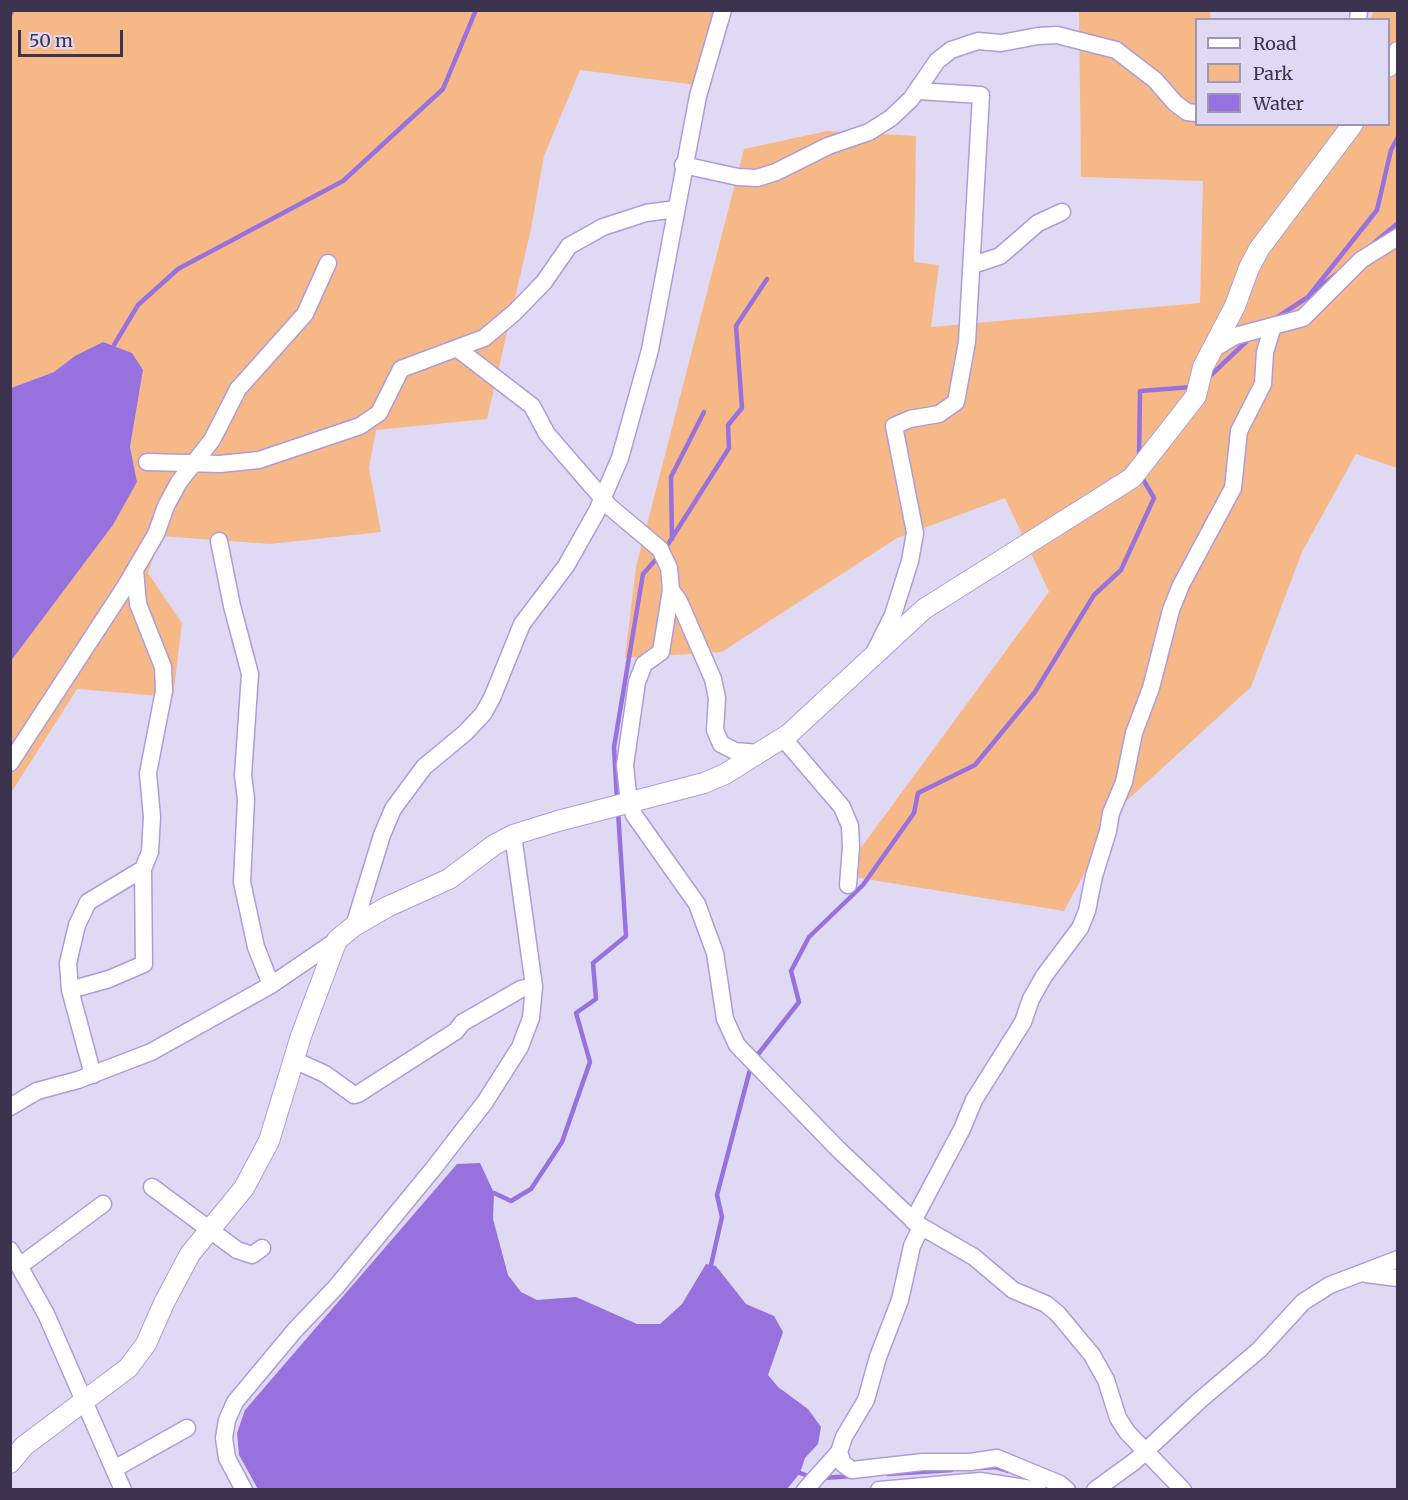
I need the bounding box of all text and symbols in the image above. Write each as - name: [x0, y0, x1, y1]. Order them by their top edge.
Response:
- scale bar: [21, 18, 126, 56]
- legend: [1195, 18, 1390, 126]
- text: 50 m: [29, 29, 73, 52]
- text: Road: [1253, 32, 1297, 55]
- text: Park: [1253, 62, 1293, 85]
- text: Water: [1253, 92, 1304, 115]

